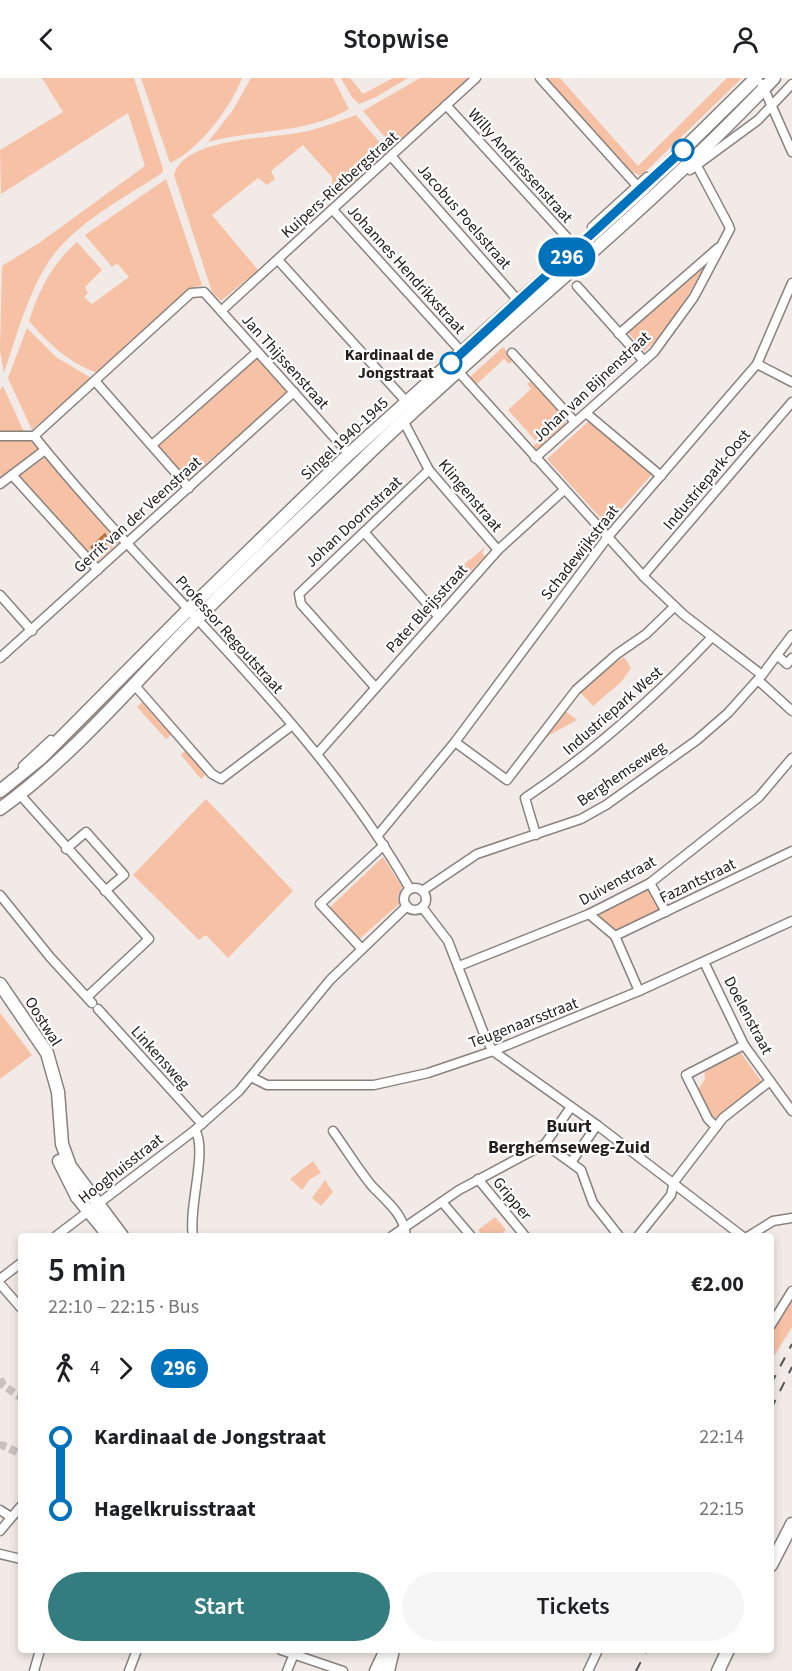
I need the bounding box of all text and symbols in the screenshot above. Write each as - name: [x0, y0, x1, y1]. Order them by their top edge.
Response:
- text: Stopwise: [343, 20, 449, 59]
- icon: back: [30, 23, 63, 56]
- icon: person: [729, 23, 762, 56]
- street label: Willy Andriessenstraat: [463, 104, 578, 228]
- street label: Kuipers-Rietbergstraat: [276, 126, 403, 243]
- unlabelled marker: [672, 139, 694, 161]
- street label: Jacobus Poelsstraat: [412, 159, 517, 275]
- street label: Johannes Hendrikxstraat: [342, 200, 471, 340]
- line badge: 296: [532, 238, 602, 276]
- text: 296: [550, 242, 584, 272]
- street label: Jan Thijssenstraat: [237, 309, 334, 415]
- street label: Johan van Bijnenstraat: [528, 326, 656, 447]
- place label: Kardinaal de Jongstraat: [345, 344, 434, 384]
- marker: Kardinaal de Jongstraat: [440, 352, 462, 374]
- street label: Singel 1940-1945: [296, 392, 393, 485]
- street label: Industriepark-Oost: [658, 424, 756, 535]
- street label: Gerrit van der Veenstraat: [69, 451, 207, 578]
- street label: Klingenstraat: [433, 455, 508, 537]
- street label: Johan Doornstraat: [301, 471, 407, 572]
- street label: Schadewijkstraat: [536, 500, 624, 605]
- street label: Pater Bleijsstraat: [381, 559, 473, 658]
- street label: Professor Regoutstraat: [170, 571, 289, 699]
- street label: Industriepark West: [558, 661, 668, 760]
- street label: Berghemseweg: [573, 736, 670, 812]
- street label: Duivenstraat: [575, 850, 660, 911]
- street label: Fazantstraat: [656, 853, 740, 909]
- street label: Doelenstraat: [718, 973, 778, 1059]
- street label: Teugenaarsstraat: [466, 992, 582, 1054]
- street label: Oostwal: [19, 993, 67, 1050]
- street label: Linkensweg: [126, 1021, 195, 1094]
- district label: Buurt Berghemseweg-Zuid: [488, 1114, 650, 1160]
- street label: Hooghuisstraat: [74, 1128, 168, 1209]
- street label: Gripper: [488, 1172, 537, 1225]
- text: 5 min: [48, 1247, 126, 1294]
- text: €2.00: [691, 1268, 744, 1300]
- text: 22:10 – 22:15 · Bus: [48, 1293, 199, 1321]
- icon: walk: [48, 1352, 81, 1385]
- icon: forward: [109, 1352, 142, 1385]
- text: 296: [163, 1353, 196, 1383]
- text: 4: [90, 1354, 100, 1382]
- text: Kardinaal de Jongstraat: [94, 1421, 326, 1453]
- text: 22:14: [699, 1423, 744, 1451]
- text: Hagelkruisstraat: [94, 1493, 256, 1525]
- text: 22:15: [699, 1495, 744, 1523]
- button: Start: [48, 1572, 390, 1641]
- button: Tickets: [402, 1572, 744, 1641]

